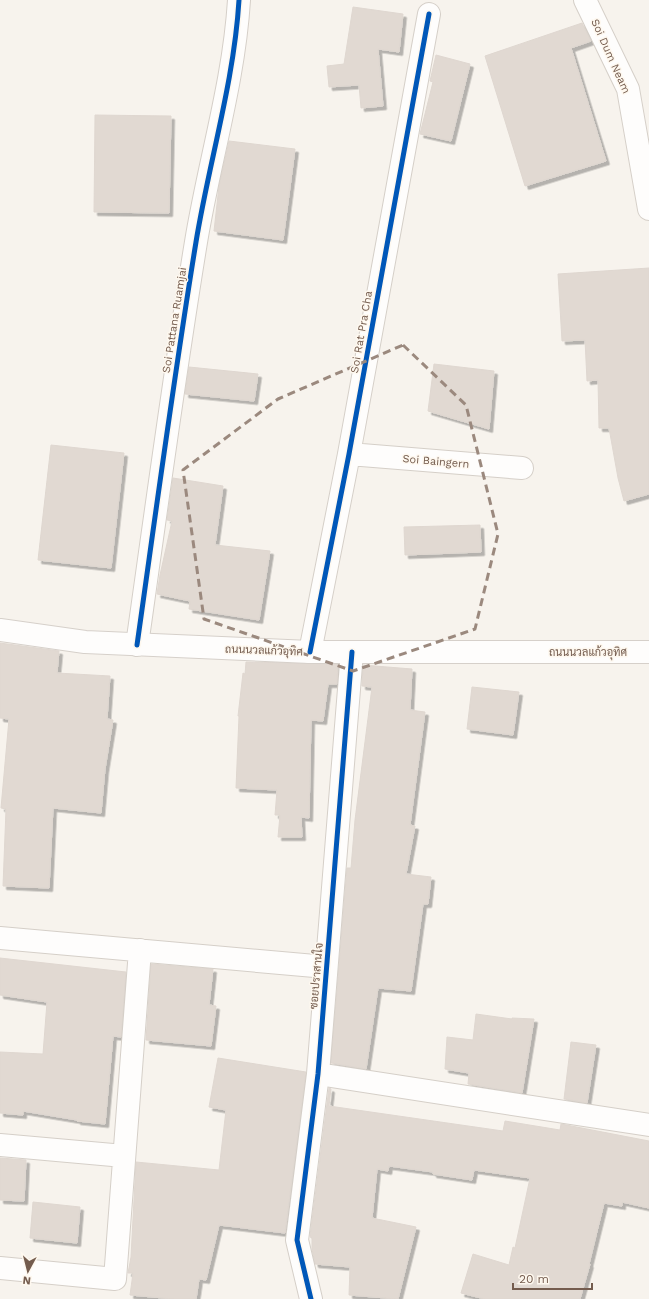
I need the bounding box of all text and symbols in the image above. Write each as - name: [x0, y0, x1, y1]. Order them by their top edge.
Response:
- street label: Soi Dum Neam: [588, 17, 633, 96]
- street label: Soi Pattana Ruamjai: [160, 266, 189, 374]
- street label: Soi Rat Pra Cha: [348, 290, 375, 374]
- street label: Soi Baingern: [402, 452, 470, 471]
- street label: ถนนนวลแก้วอุทิศ: [225, 642, 303, 660]
- street label: ถนนนวลแก้วอุทิศ: [549, 645, 627, 661]
- street label: ซอยปราสานใจ: [305, 942, 326, 1010]
- north arrow: [8, 1251, 48, 1291]
- scale bar: [513, 1265, 592, 1291]
- text: 20 m: [519, 1272, 549, 1286]
- text: N: [22, 1273, 32, 1287]

